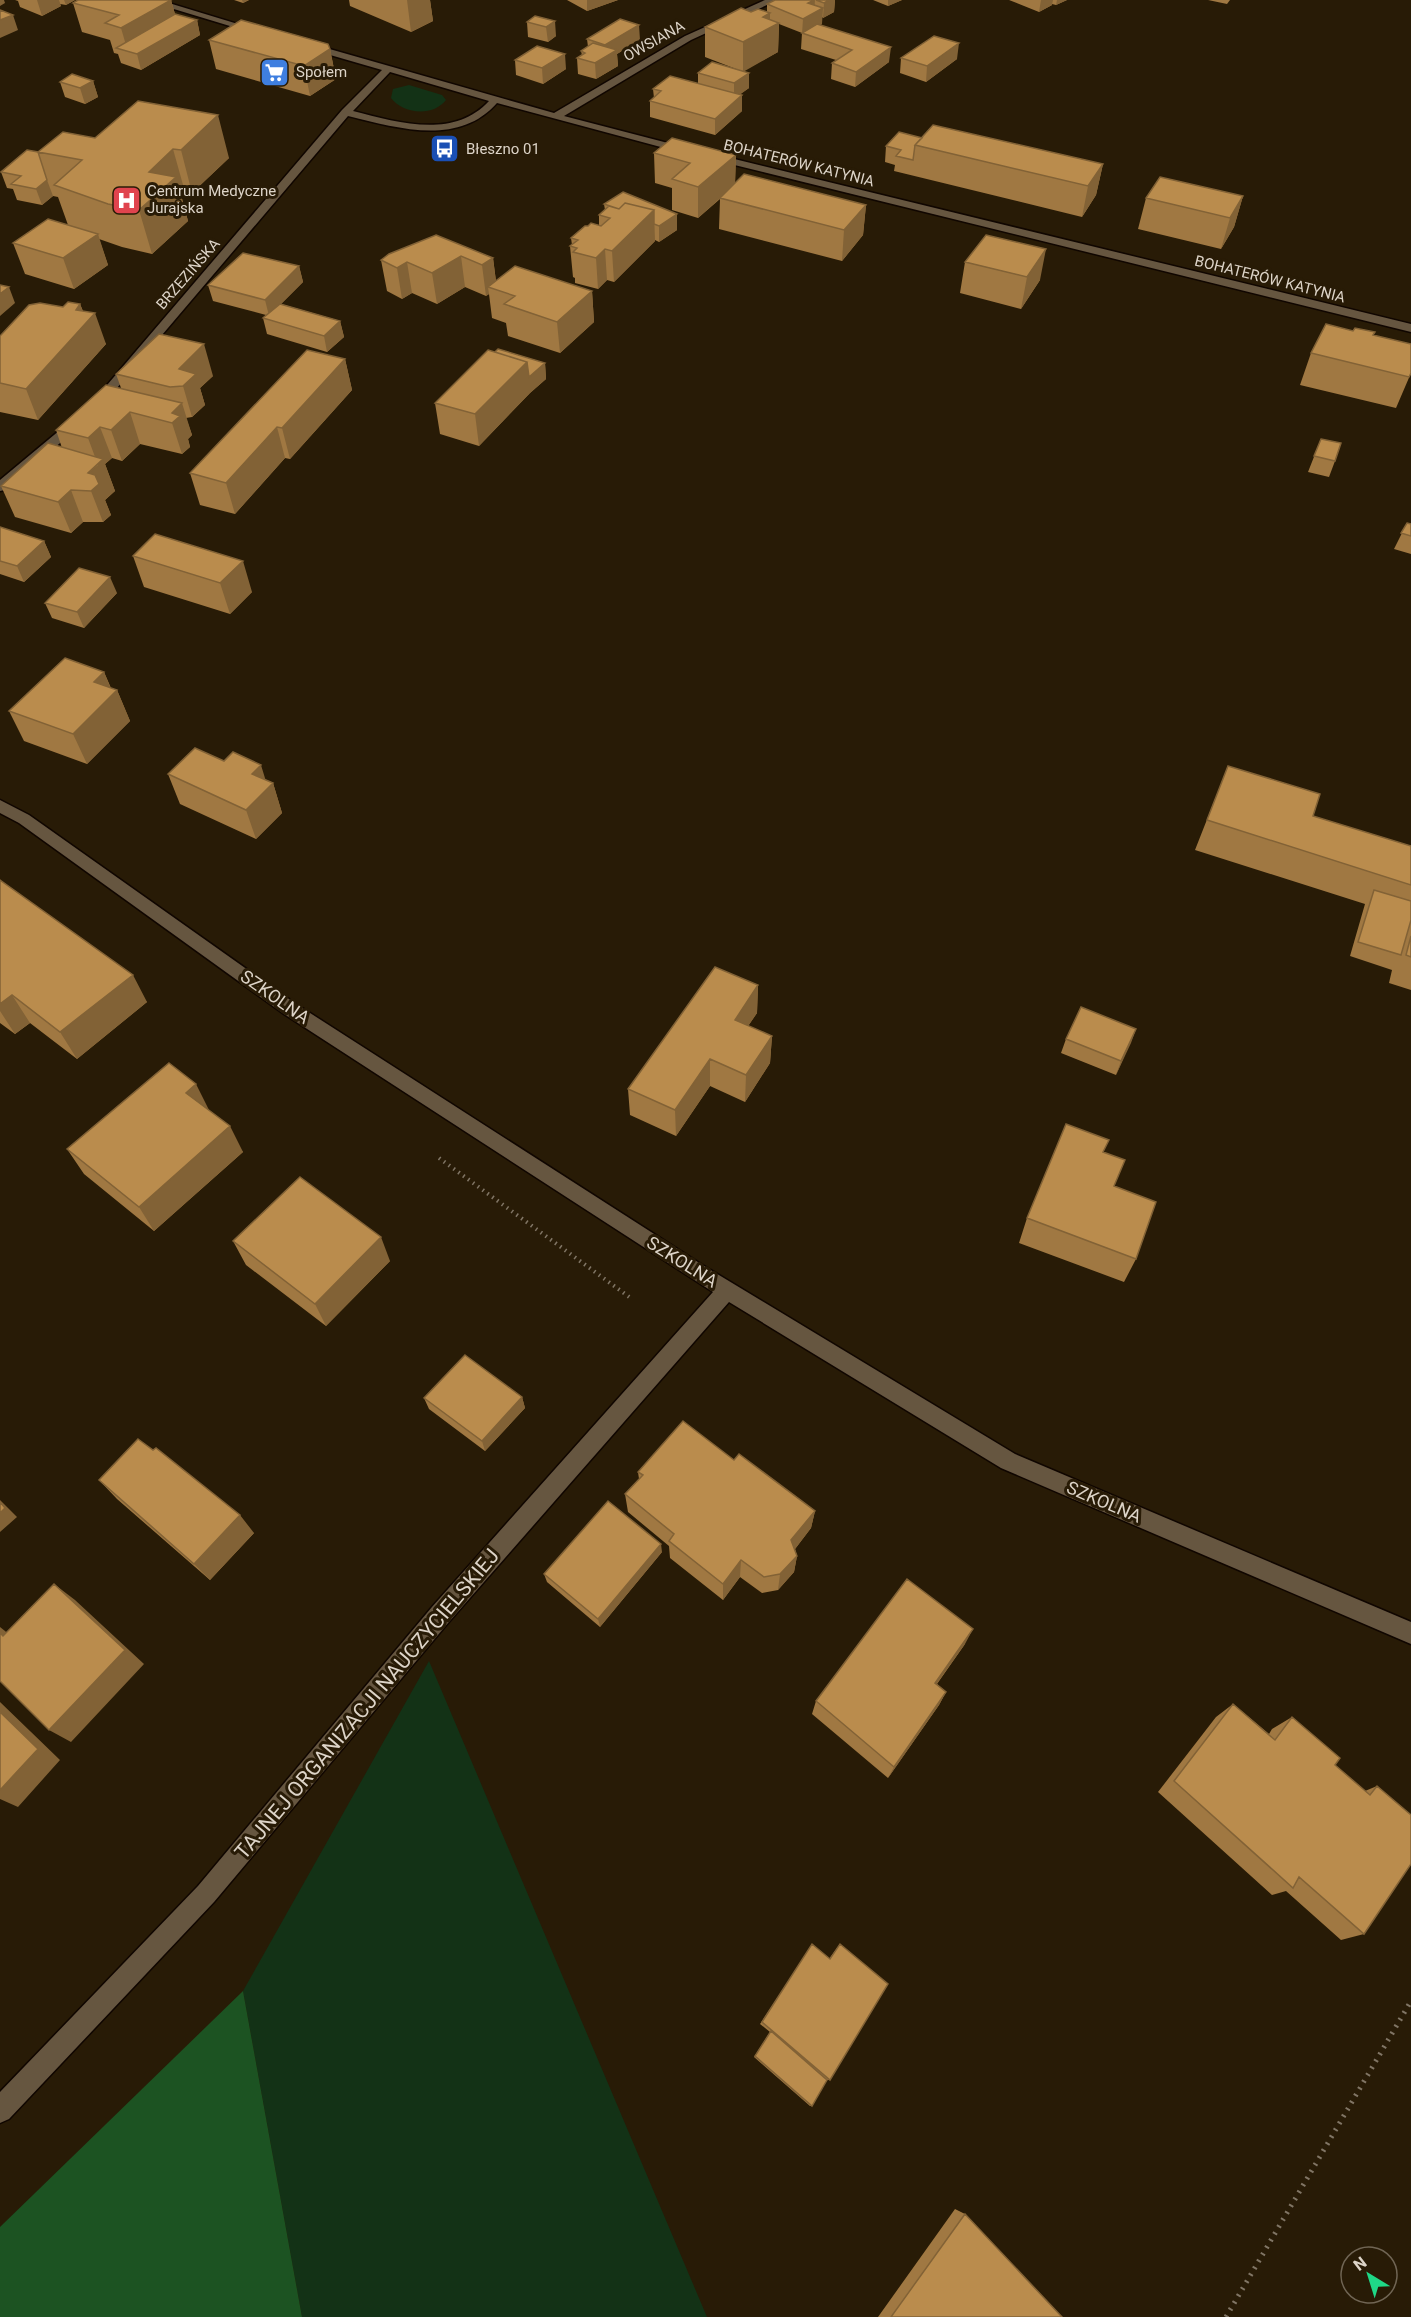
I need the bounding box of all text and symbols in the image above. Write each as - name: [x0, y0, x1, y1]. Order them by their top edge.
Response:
- street label: OWSIANA: [620, 17, 688, 65]
- supermarket icon: Społem: [259, 56, 291, 88]
- place label: Społem: [296, 63, 347, 81]
- bus stop icon: Błeszno 01: [429, 133, 461, 165]
- street label: BOHATERÓW KATYNIA: [722, 136, 876, 190]
- place label: Błeszno 01: [466, 140, 540, 158]
- place label: Centrum Medyczne Jurajska: [147, 182, 276, 217]
- hospital icon: Centrum Medyczne Jurajska: [110, 184, 142, 216]
- street label: BRZEZIŃSKA: [152, 235, 224, 313]
- street label: BOHATERÓW KATYNIA: [1193, 252, 1347, 306]
- street label: SZKOLNA: [237, 965, 314, 1028]
- street label: SZKOLNA: [643, 1232, 722, 1292]
- street label: SZKOLNA: [1064, 1476, 1145, 1527]
- street label: TAJNEJ ORGANIZACJI NAUCZYCIELSKIEJ: [230, 1544, 504, 1864]
- north arrow: [1339, 2245, 1399, 2305]
- text: N: [1350, 2253, 1370, 2275]

